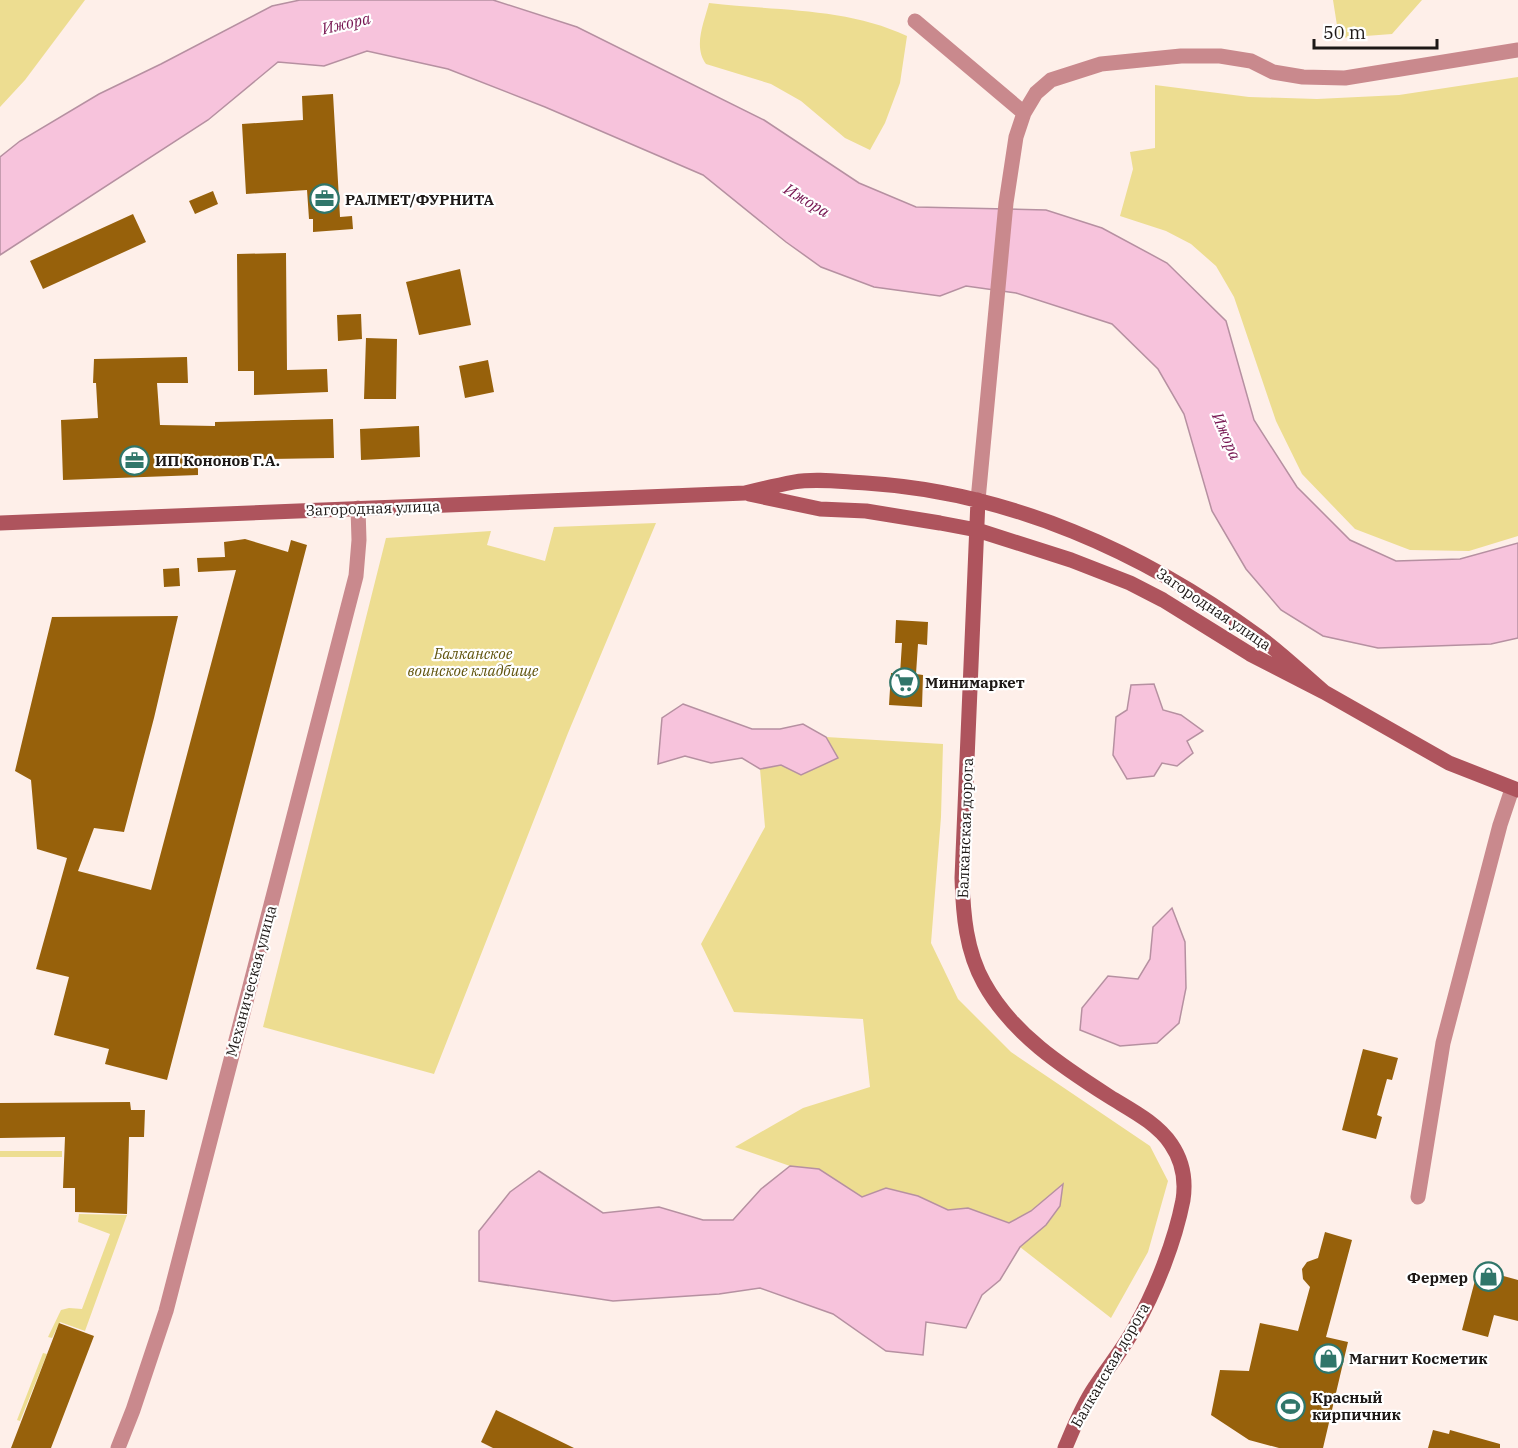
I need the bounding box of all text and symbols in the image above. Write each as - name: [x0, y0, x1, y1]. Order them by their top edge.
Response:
- water label: Ижора: [319, 8, 373, 39]
- scale bar: [1314, 12, 1437, 50]
- text: 50 m: [1323, 21, 1366, 44]
- water label: Ижора: [780, 178, 834, 222]
- office icon: РАЛМЕТ/ФУРНИТА: [308, 183, 340, 215]
- place label: РАЛМЕТ/ФУРНИТА: [345, 190, 495, 209]
- water label: Ижора: [1208, 408, 1246, 463]
- office icon: ИП Кононов Г.А.: [118, 444, 150, 476]
- place label: ИП Кононов Г.А.: [155, 451, 280, 470]
- street label: Загородная улица: [306, 496, 440, 520]
- street label: Загородная улица: [1153, 564, 1275, 654]
- park label: Балканское воинское кладбище: [407, 644, 539, 680]
- supermarket icon: Минимаркет: [888, 666, 920, 698]
- place label: Минимаркет: [925, 673, 1025, 692]
- street label: Балканская дорога: [953, 757, 977, 899]
- street label: Механическая улица: [222, 903, 280, 1059]
- shop icon: Фермер: [1473, 1261, 1505, 1293]
- place label: Фермер: [1407, 1268, 1468, 1287]
- street label: Балканская дорога: [1067, 1299, 1153, 1431]
- shop icon: Магнит Косметик: [1312, 1342, 1344, 1374]
- place label: Магнит Косметик: [1349, 1349, 1487, 1368]
- place label: Красный кирпичник: [1312, 1388, 1401, 1424]
- sports icon: Красный кирпичник: [1275, 1390, 1307, 1422]

